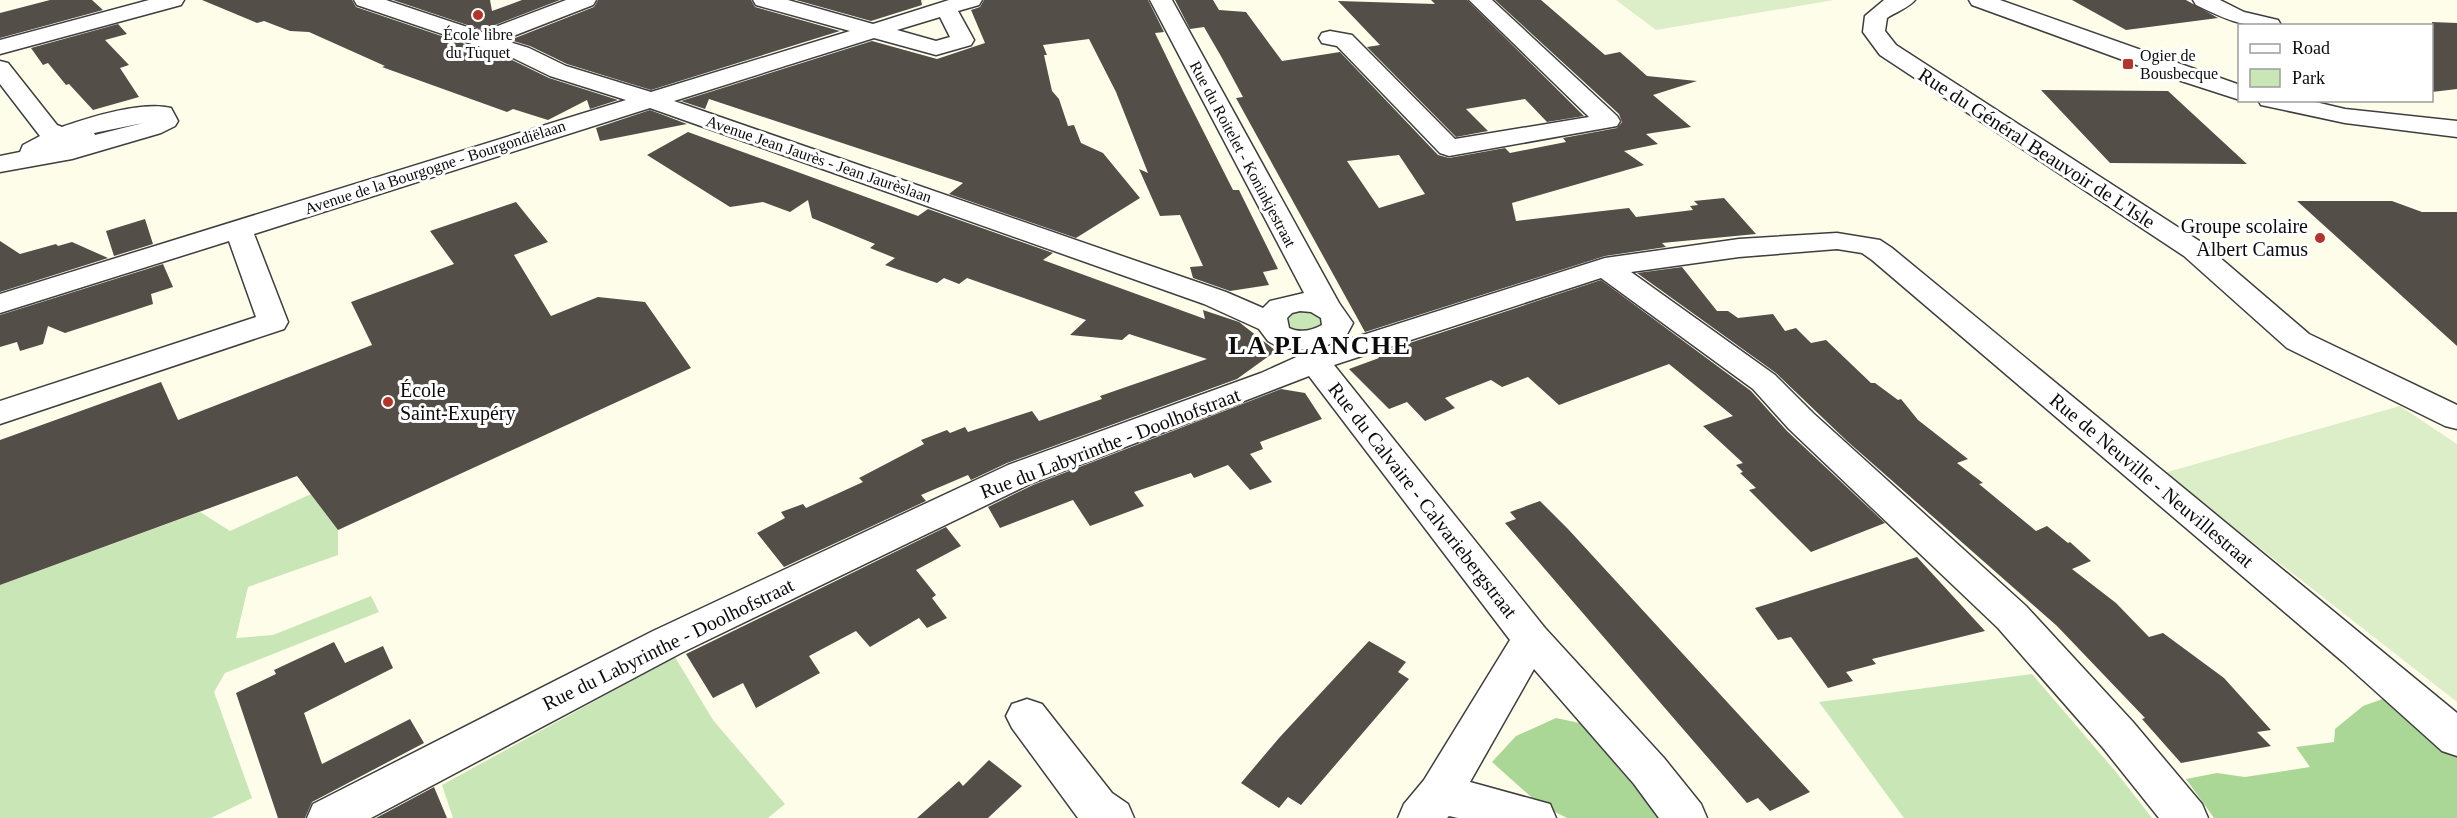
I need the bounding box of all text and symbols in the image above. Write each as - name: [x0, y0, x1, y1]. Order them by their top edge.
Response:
- marker: École libre du Tuquet: [471, 8, 485, 22]
- legend: [2238, 24, 2433, 102]
- place label: École libre du Tuquet: [443, 25, 513, 62]
- text: Road: [2292, 38, 2330, 58]
- place label: Ogier de Bousbecque: [2140, 47, 2218, 83]
- marker: Ogier de Bousbecque: [2121, 57, 2135, 71]
- street label: Rue du Roitelet - Koninkjestraat: [1186, 58, 1300, 251]
- street label: Rue du Général Beauvoir de L'Isle: [1915, 63, 2159, 233]
- text: Park: [2292, 68, 2325, 88]
- street label: Avenue Jean Jaurès - Jean Jaurèslaan: [704, 112, 934, 206]
- street label: Avenue de la Bourgogne - Bourgondiëlaan: [302, 117, 568, 218]
- place label: Groupe scolaire Albert Camus: [2181, 215, 2308, 260]
- marker: Groupe scolaire Albert Camus: [2313, 231, 2327, 245]
- district label: LA PLANCHE: [1228, 331, 1412, 360]
- street label: Rue du Calvaire - Calvariebergstraat: [1323, 378, 1522, 623]
- place label: École Saint-Exupéry: [400, 379, 516, 425]
- street label: Rue du Labyrinthe - Doolhofstraat: [977, 383, 1244, 504]
- street label: Rue de Neuville - Neuvillestraat: [2046, 388, 2259, 572]
- marker: École Saint-Exupéry: [381, 395, 395, 409]
- street label: Rue du Labyrinthe - Doolhofstraat: [539, 573, 798, 715]

